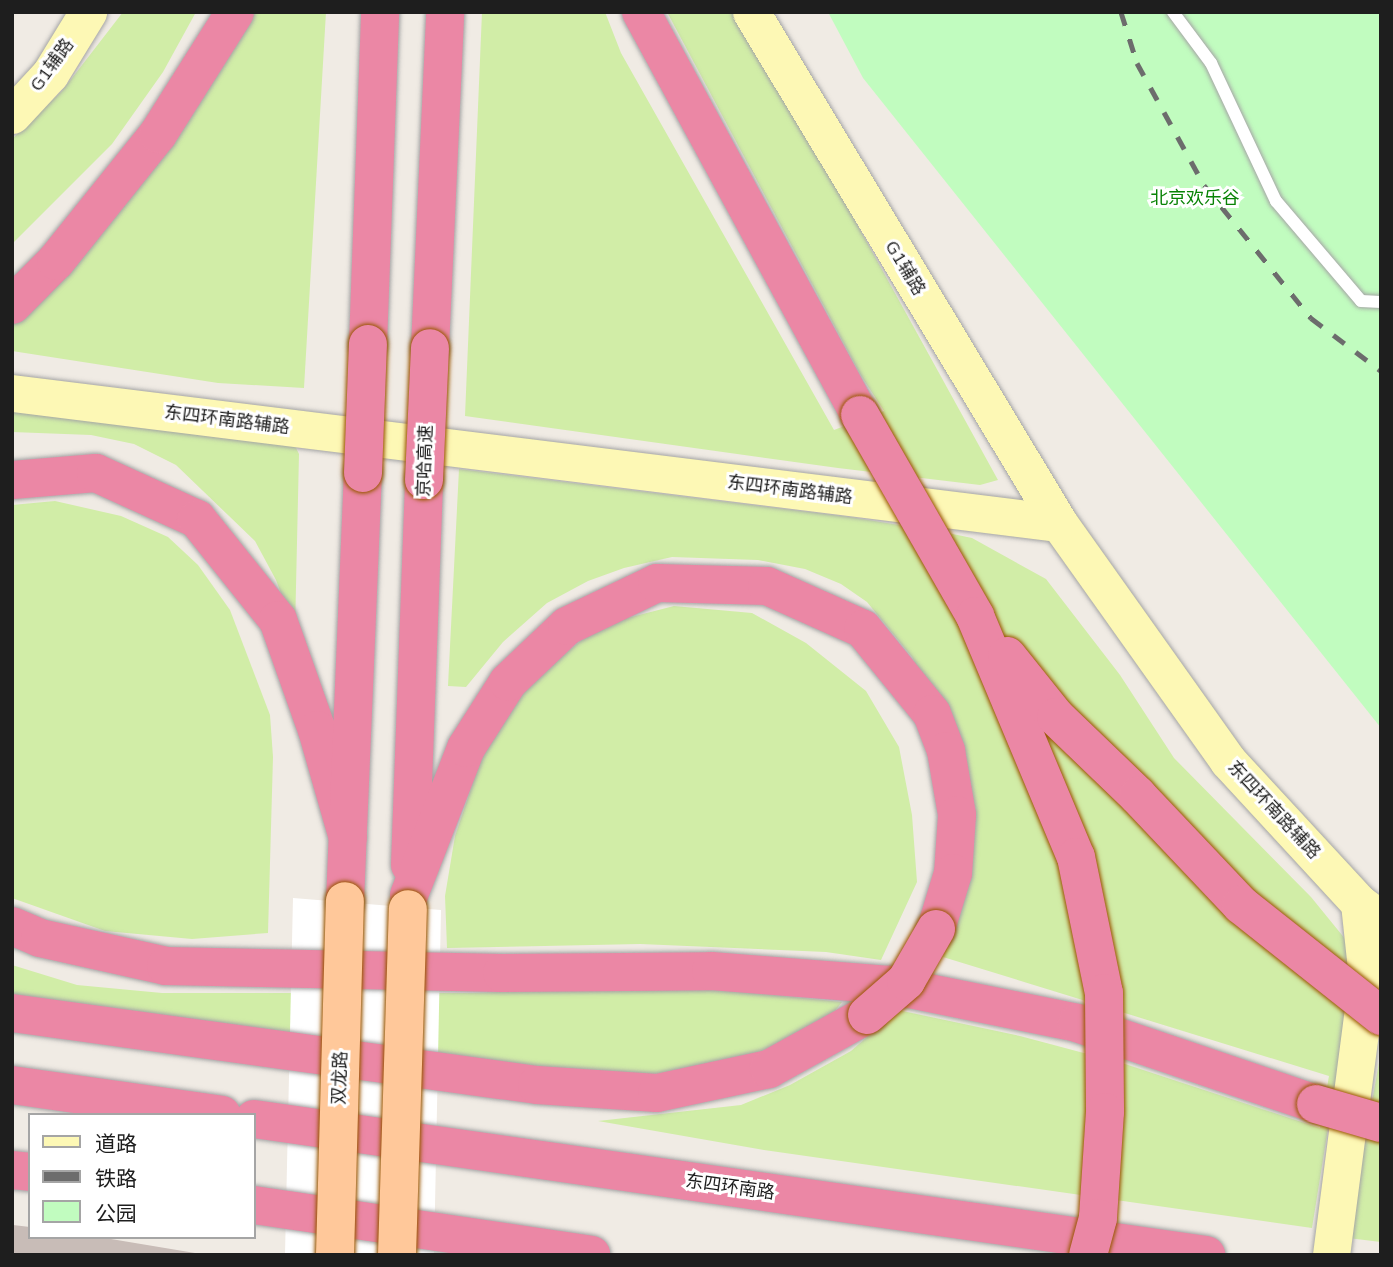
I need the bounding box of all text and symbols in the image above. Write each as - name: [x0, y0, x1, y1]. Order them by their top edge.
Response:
- street label: G1辅路: [26, 34, 78, 96]
- park label: 北京欢乐谷: [1150, 187, 1240, 209]
- street label: G1辅路: [880, 237, 930, 299]
- street label: 东四环南路辅路: [163, 402, 291, 438]
- street label: 京哈高速: [413, 425, 437, 497]
- street label: 东四环南路辅路: [726, 472, 854, 508]
- street label: 东四环南路辅路: [1223, 757, 1325, 863]
- street label: 双龙路: [328, 1051, 352, 1105]
- legend: [28, 1113, 256, 1239]
- text: 道路: [95, 1130, 137, 1156]
- text: 铁路: [95, 1165, 137, 1191]
- street label: 东四环南路: [684, 1170, 776, 1204]
- text: 公园: [95, 1200, 137, 1226]

